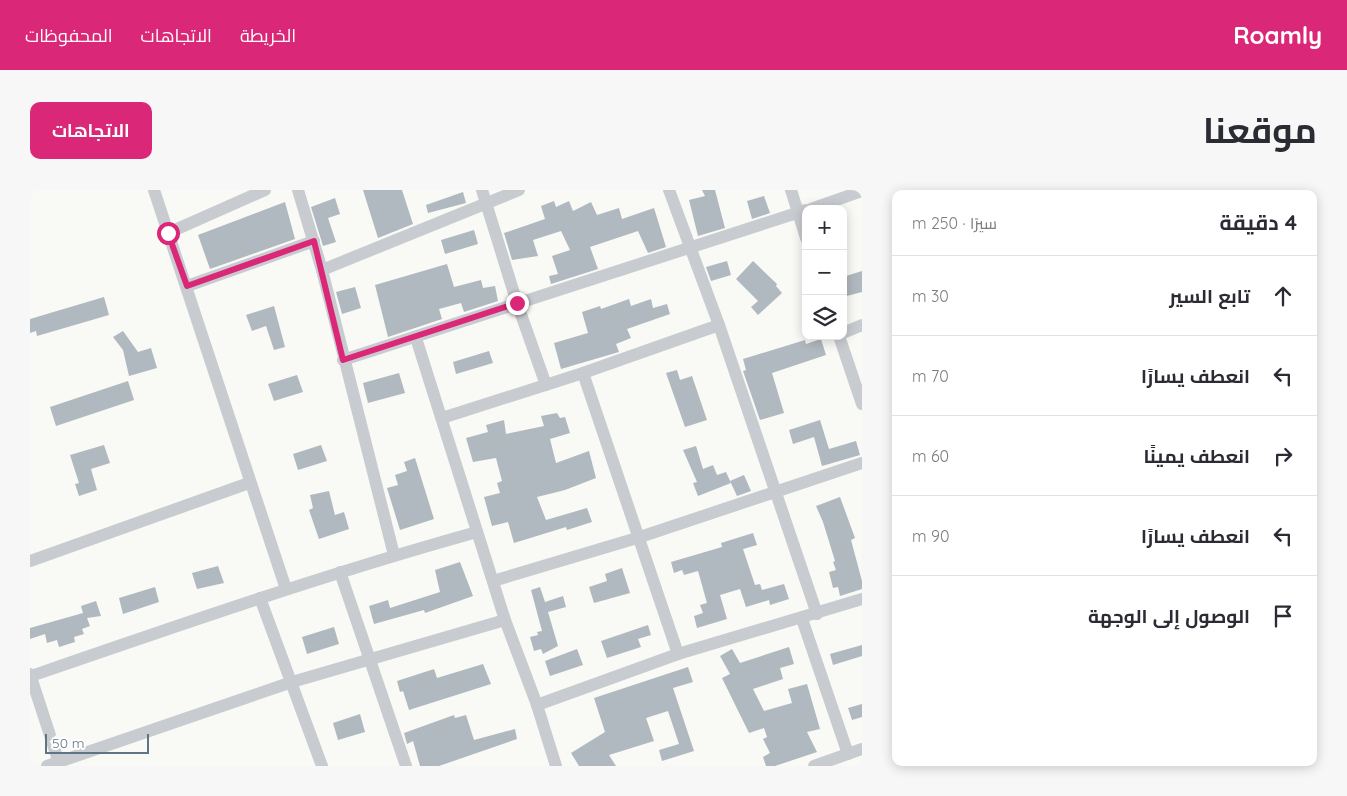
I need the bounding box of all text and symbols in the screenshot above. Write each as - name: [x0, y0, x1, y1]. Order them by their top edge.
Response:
- text: Roamly: [1233, 20, 1322, 50]
- text: المحفوظات: [25, 24, 113, 47]
- text: الاتجاهات: [141, 24, 212, 47]
- text: الخريطة: [240, 24, 296, 47]
- button: الاتجاهات: [30, 102, 152, 159]
- text: موقعنا: [1203, 108, 1317, 152]
- map controls: [802, 205, 847, 340]
- button: +: [802, 205, 847, 250]
- text: 4 دقيقة: [1219, 209, 1297, 235]
- text: سيرًا · 250 m: [912, 213, 997, 233]
- route start: [157, 222, 180, 245]
- button: −: [802, 250, 847, 295]
- icon: ahead: [1269, 282, 1297, 310]
- text: تابع السير: [1169, 284, 1250, 308]
- text: 30 m: [912, 286, 949, 306]
- route end: [506, 292, 529, 315]
- button: layers: [802, 295, 847, 340]
- icon: left: [1269, 362, 1297, 390]
- text: انعطف يسارًا: [1141, 364, 1250, 388]
- text: 70 m: [912, 366, 949, 386]
- icon: right: [1269, 442, 1297, 470]
- text: انعطف يمينًا: [1143, 444, 1250, 468]
- text: 60 m: [912, 446, 949, 466]
- icon: left: [1269, 522, 1297, 550]
- text: انعطف يسارًا: [1141, 524, 1250, 548]
- text: 90 m: [912, 526, 949, 546]
- icon: arrive: [1269, 602, 1297, 630]
- text: الوصول إلى الوجهة: [1088, 604, 1250, 628]
- scale bar: [45, 731, 149, 754]
- text: 50 m: [52, 734, 85, 752]

